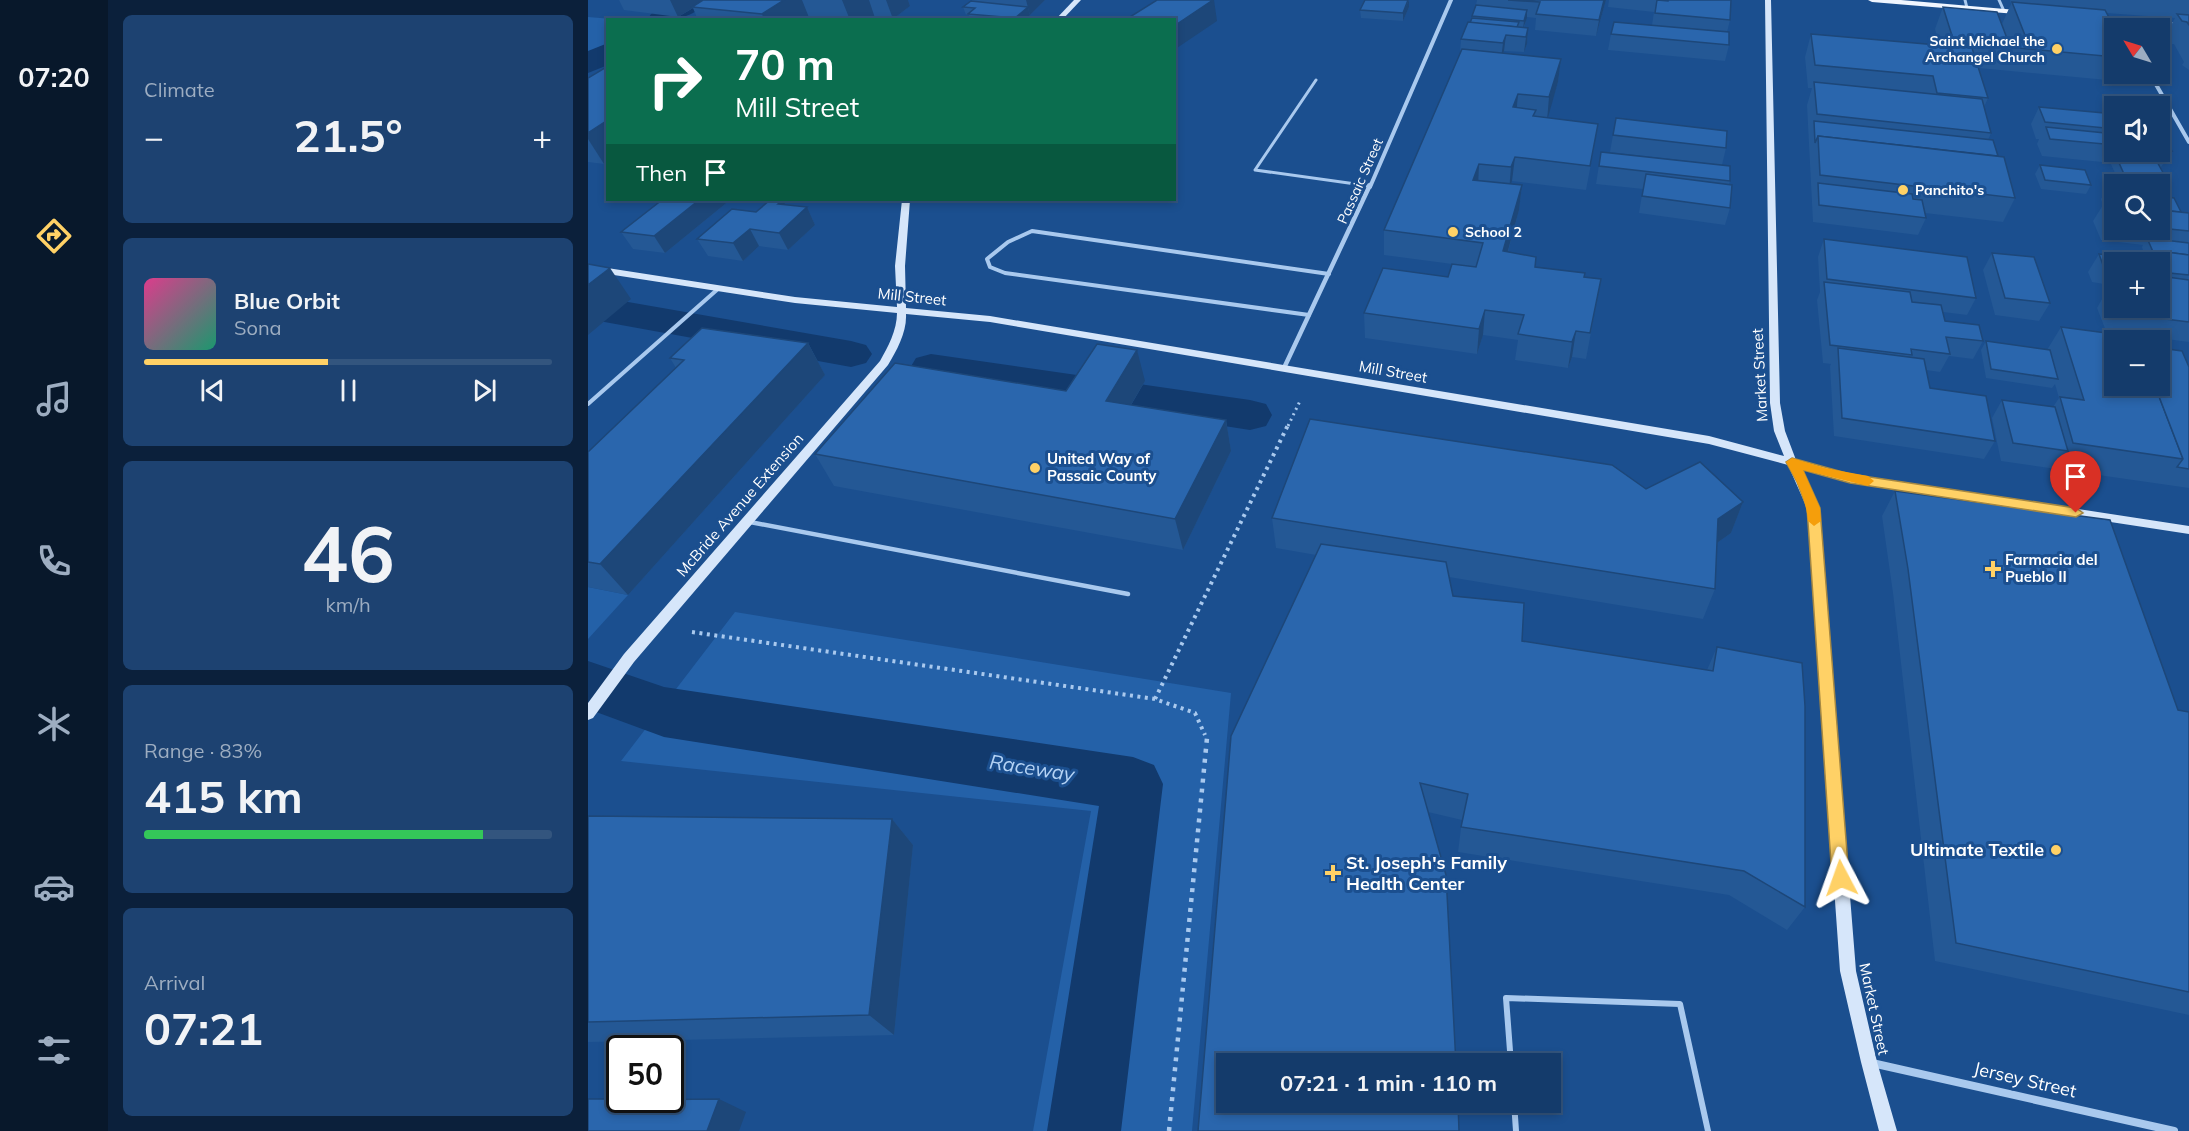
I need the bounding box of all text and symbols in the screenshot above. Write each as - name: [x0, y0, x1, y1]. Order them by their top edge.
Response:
- north arrow: [2104, 18, 2170, 84]
- map controls: [2104, 18, 2170, 396]
- place label: Saint Michael the Archangel Church: [1925, 32, 2045, 66]
- text: 70 m: [735, 38, 835, 91]
- icon: right: [636, 42, 714, 120]
- marker: Saint Michael the Archangel Church: [2050, 42, 2064, 56]
- text: 07:20: [18, 60, 90, 94]
- text: Climate: [144, 77, 215, 102]
- text: Mill Street: [735, 90, 859, 124]
- button: sound: [2104, 96, 2170, 162]
- text: 21.5°: [293, 107, 403, 163]
- text: −: [144, 116, 164, 157]
- text: +: [532, 116, 552, 157]
- street label: Passaic Street: [1333, 135, 1387, 227]
- icon: arrive: [699, 156, 732, 189]
- text: Then: [636, 159, 687, 187]
- button: search: [2104, 174, 2170, 240]
- place label: Panchito's: [1915, 181, 1984, 199]
- marker: Panchito's: [1896, 183, 1910, 197]
- icon: directions: [33, 215, 75, 257]
- place label: School 2: [1465, 223, 1522, 241]
- marker: School 2: [1446, 225, 1460, 239]
- button: +: [2104, 252, 2170, 318]
- street label: Mill Street: [877, 283, 947, 310]
- text: Blue Orbit: [234, 287, 340, 315]
- text: Sona: [234, 315, 282, 340]
- street label: Market Street: [1748, 328, 1771, 422]
- button: −: [2104, 330, 2170, 396]
- street label: Mill Street: [1357, 356, 1429, 387]
- icon: previous: [196, 374, 229, 407]
- icon: pause: [332, 374, 365, 407]
- icon: next: [468, 374, 501, 407]
- icon: music: [33, 378, 75, 420]
- street label: McBride Avenue Extension: [672, 429, 807, 580]
- place label: United Way of Passaic County: [1047, 449, 1157, 485]
- pin: [2050, 451, 2101, 513]
- icon: arrive: [2059, 460, 2092, 493]
- marker: United Way of Passaic County: [1028, 461, 1042, 475]
- text: 46: [301, 504, 395, 602]
- icon: phone: [33, 540, 75, 582]
- place label: Farmacia del Pueblo II: [2005, 550, 2098, 586]
- marker: Farmacia del Pueblo II: [1986, 562, 2000, 576]
- text: km/h: [325, 592, 371, 617]
- icon: climate: [33, 703, 75, 745]
- text: Range · 83%: [144, 738, 262, 763]
- water label: Raceway: [988, 748, 1078, 787]
- text: 415 km: [144, 768, 303, 824]
- place label: Ultimate Textile: [1910, 838, 2044, 861]
- marker: Ultimate Textile: [2049, 843, 2063, 857]
- position arrow: [1809, 846, 1873, 910]
- place label: St. Joseph's Family Health Center: [1346, 851, 1507, 895]
- marker: St. Joseph's Family Health Center: [1324, 864, 1342, 882]
- icon: car: [33, 866, 75, 908]
- street label: Market Street: [1855, 961, 1894, 1057]
- text: Arrival: [144, 970, 205, 995]
- text: 07:21: [144, 1000, 263, 1056]
- icon: filters: [33, 1029, 75, 1071]
- speed limit sign: 50: [606, 1035, 684, 1113]
- street label: Jersey Street: [1971, 1057, 2079, 1103]
- text: 07:21 · 1 min · 110 m: [1280, 1069, 1497, 1097]

